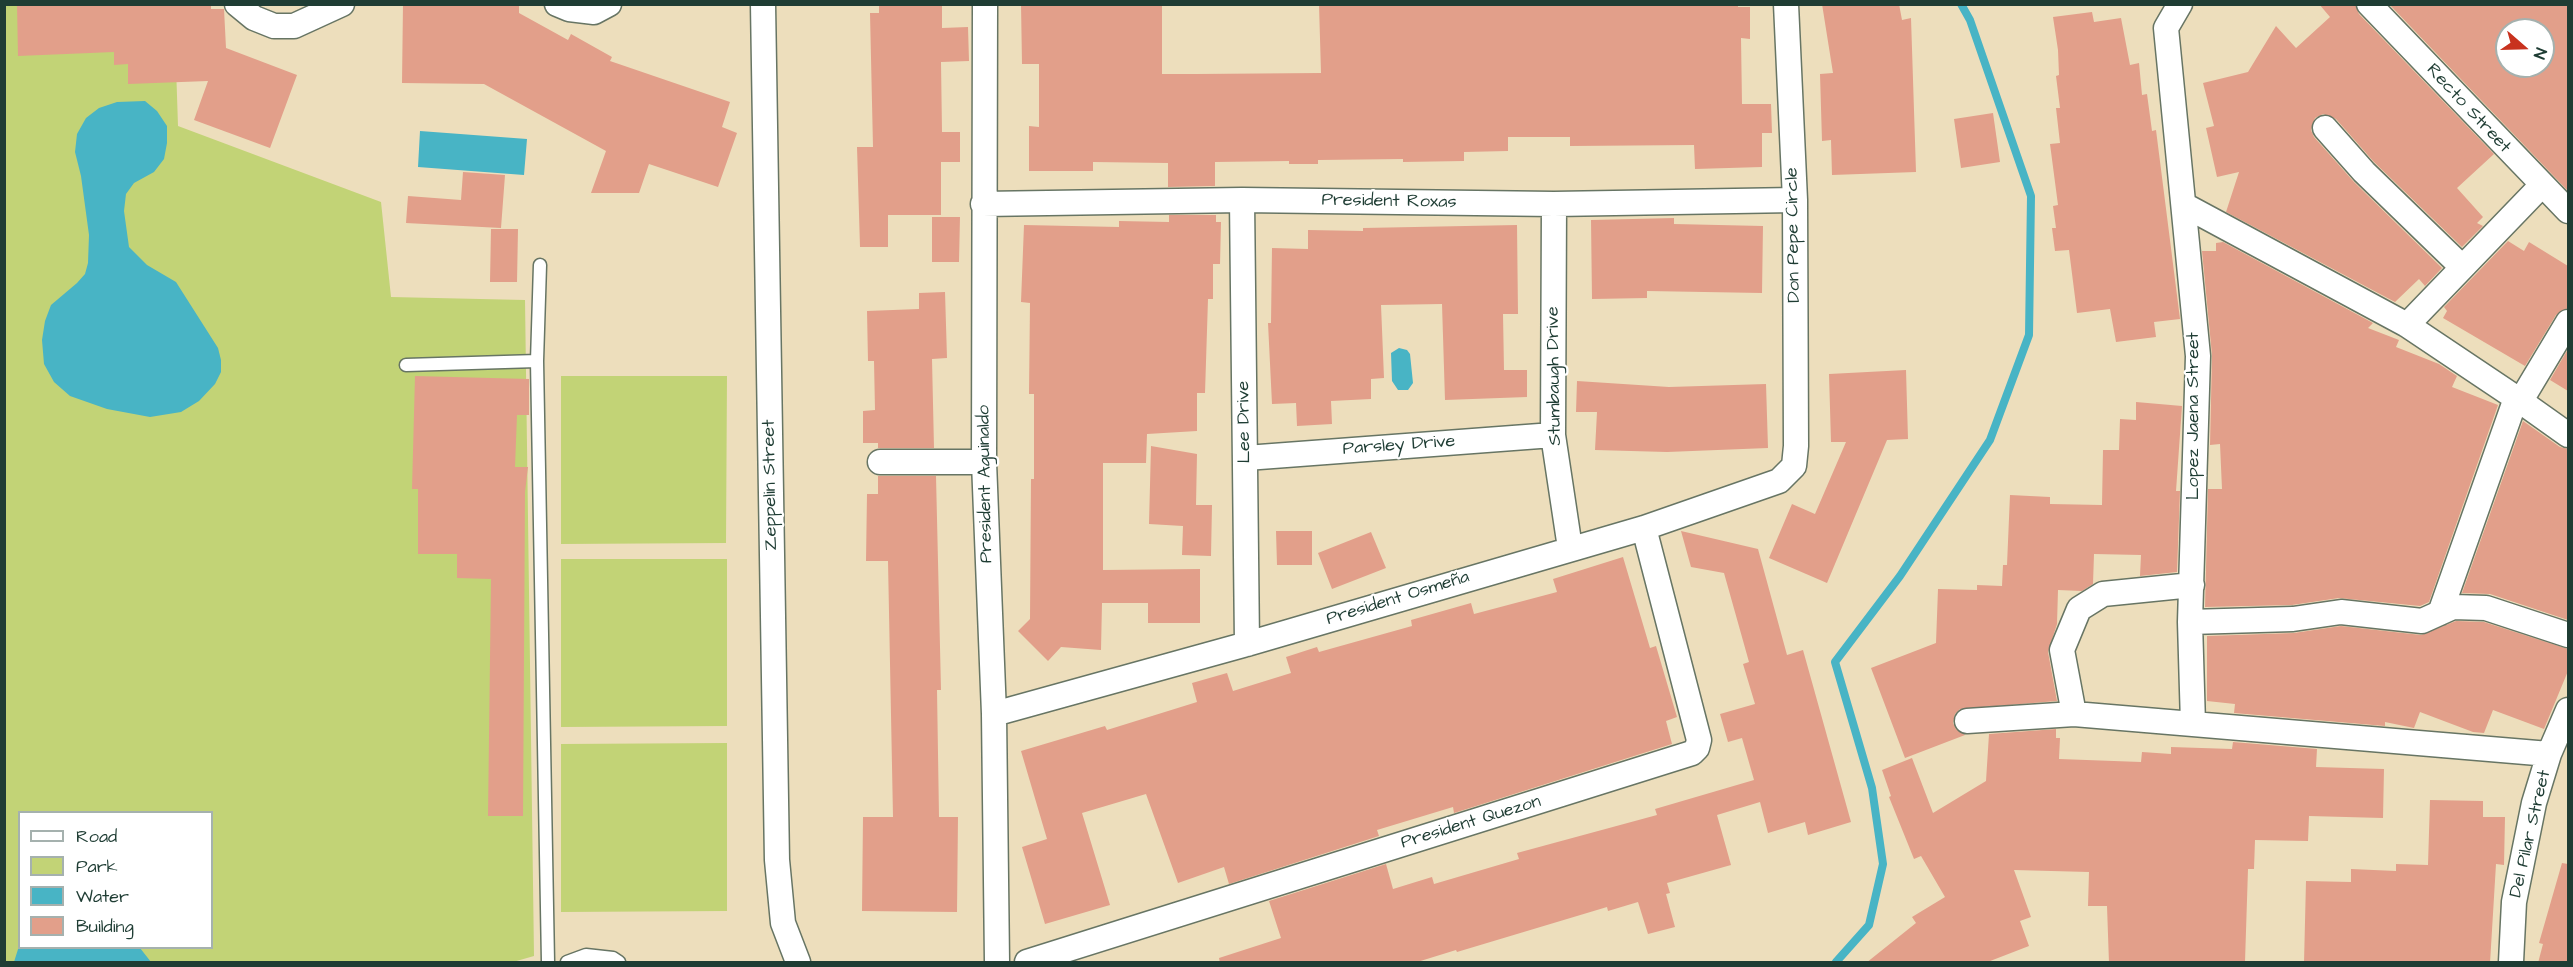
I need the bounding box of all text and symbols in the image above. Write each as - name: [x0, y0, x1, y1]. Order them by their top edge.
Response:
- north arrow: [2495, 18, 2555, 78]
- text: N: [2528, 45, 2552, 62]
- street label: Recto Street: [2421, 60, 2515, 158]
- street label: Don Pepe Circle: [1782, 167, 1806, 303]
- street label: President Roxas: [1321, 190, 1457, 214]
- street label: Stumbaugh Drive: [1543, 306, 1567, 446]
- street label: Lopez Jaena Street: [2183, 332, 2205, 500]
- street label: Lee Drive: [1233, 381, 1257, 463]
- street label: President Aguinaldo: [974, 405, 998, 563]
- street label: Zeppelin Street: [759, 419, 783, 551]
- street label: Parsley Drive: [1342, 431, 1456, 461]
- street label: President Osmeña: [1324, 567, 1472, 631]
- street label: Del Pilar Street: [2506, 768, 2556, 900]
- street label: President Quezon: [1398, 791, 1544, 855]
- legend: [18, 811, 213, 949]
- text: Road: [76, 824, 117, 849]
- text: Park: [76, 854, 118, 879]
- text: Water: [76, 884, 129, 909]
- text: Building: [76, 914, 134, 939]

